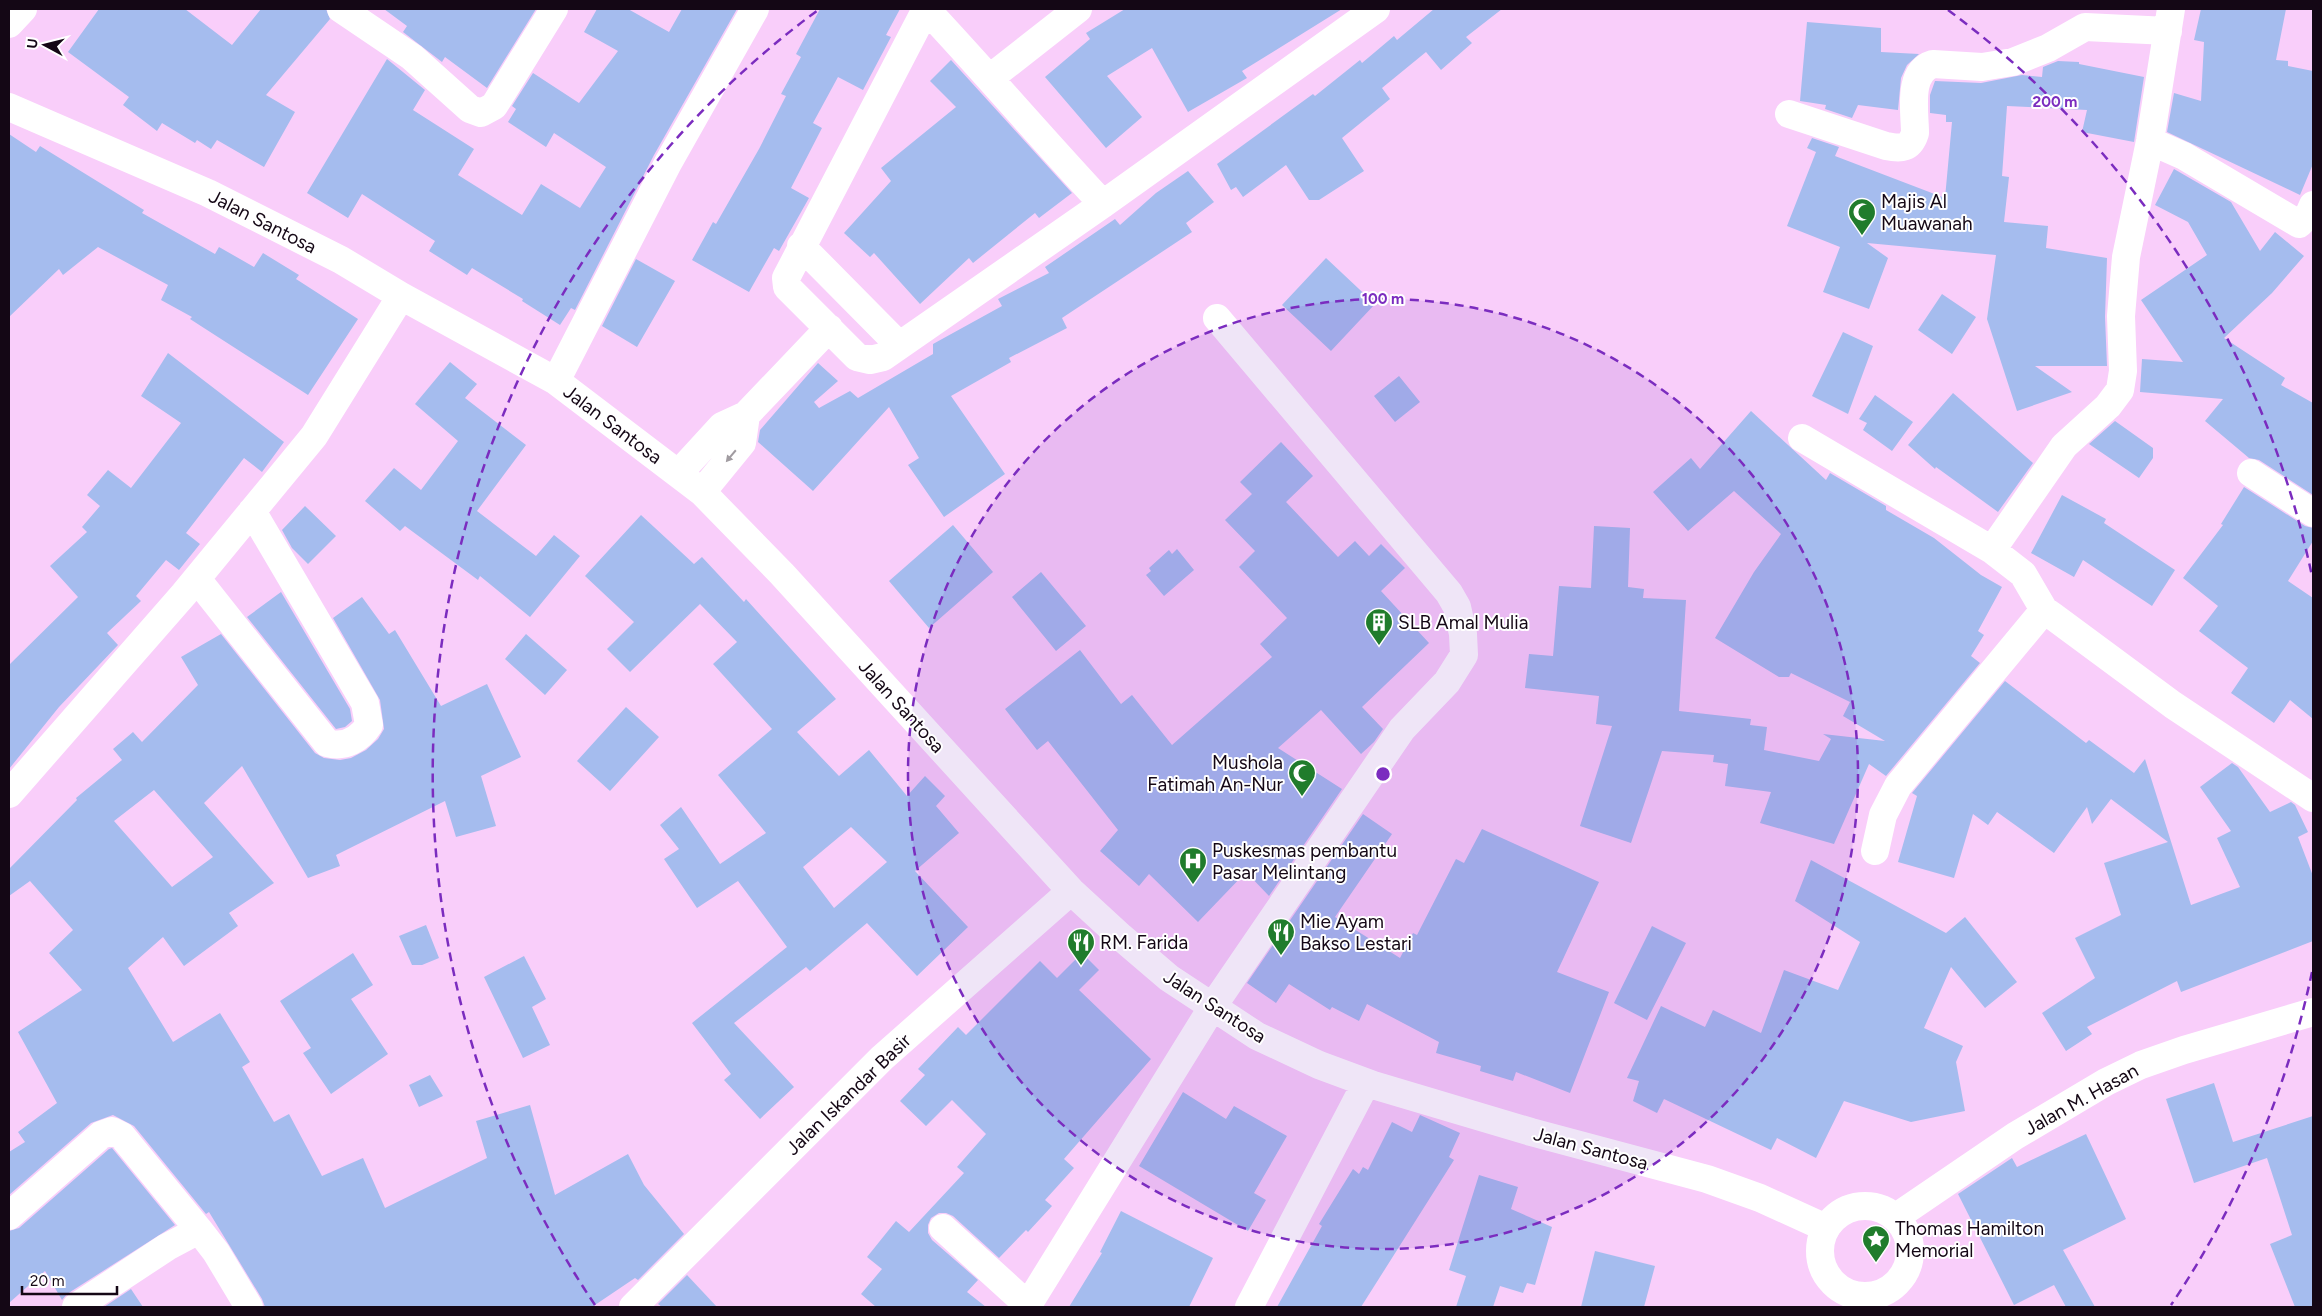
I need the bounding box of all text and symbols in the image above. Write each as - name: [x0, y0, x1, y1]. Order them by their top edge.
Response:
- north arrow: [20, 20, 70, 70]
- text: U: [24, 38, 42, 49]
- text: 200 m: [2033, 93, 2077, 111]
- street label: Jalan Santosa: [205, 185, 320, 258]
- place label: Majis Al Muawanah: [1881, 190, 1972, 235]
- mosque icon: Majis Al Muawanah: [1847, 197, 1877, 236]
- text: 100 m: [1362, 290, 1404, 308]
- street label: Jalan Santosa: [559, 380, 666, 469]
- one-way arrow: [725, 450, 736, 463]
- building icon: SLB Amal Mulia: [1364, 607, 1394, 646]
- place label: SLB Amal Mulia: [1398, 611, 1528, 634]
- street label: Jalan Santosa: [854, 655, 949, 758]
- place label: Mushola Fatimah An-Nur: [1147, 751, 1284, 796]
- mosque icon: Mushola Fatimah An-Nur: [1287, 758, 1317, 797]
- centre of rings: [1374, 765, 1392, 783]
- place label: Puskesmas pembantu Pasar Melintang: [1212, 839, 1397, 884]
- hospital icon: Puskesmas pembantu Pasar Melintang: [1178, 846, 1208, 885]
- place label: Mie Ayam Bakso Lestari: [1300, 910, 1412, 955]
- restaurant icon: Mie Ayam Bakso Lestari: [1266, 917, 1296, 956]
- restaurant icon: RM. Farida: [1066, 927, 1096, 966]
- place label: RM. Farida: [1100, 931, 1188, 954]
- street label: Jalan Santosa: [1159, 965, 1270, 1048]
- street label: Jalan Iskandar Basir: [781, 1028, 916, 1160]
- street label: Jalan M. Hasan: [2020, 1059, 2142, 1140]
- street label: Jalan Santosa: [1531, 1122, 1650, 1175]
- place label: Thomas Hamilton Memorial: [1895, 1217, 2044, 1262]
- place icon: Thomas Hamilton Memorial: [1861, 1224, 1891, 1263]
- scale bar: [22, 1264, 118, 1296]
- text: 20 m: [30, 1272, 64, 1290]

